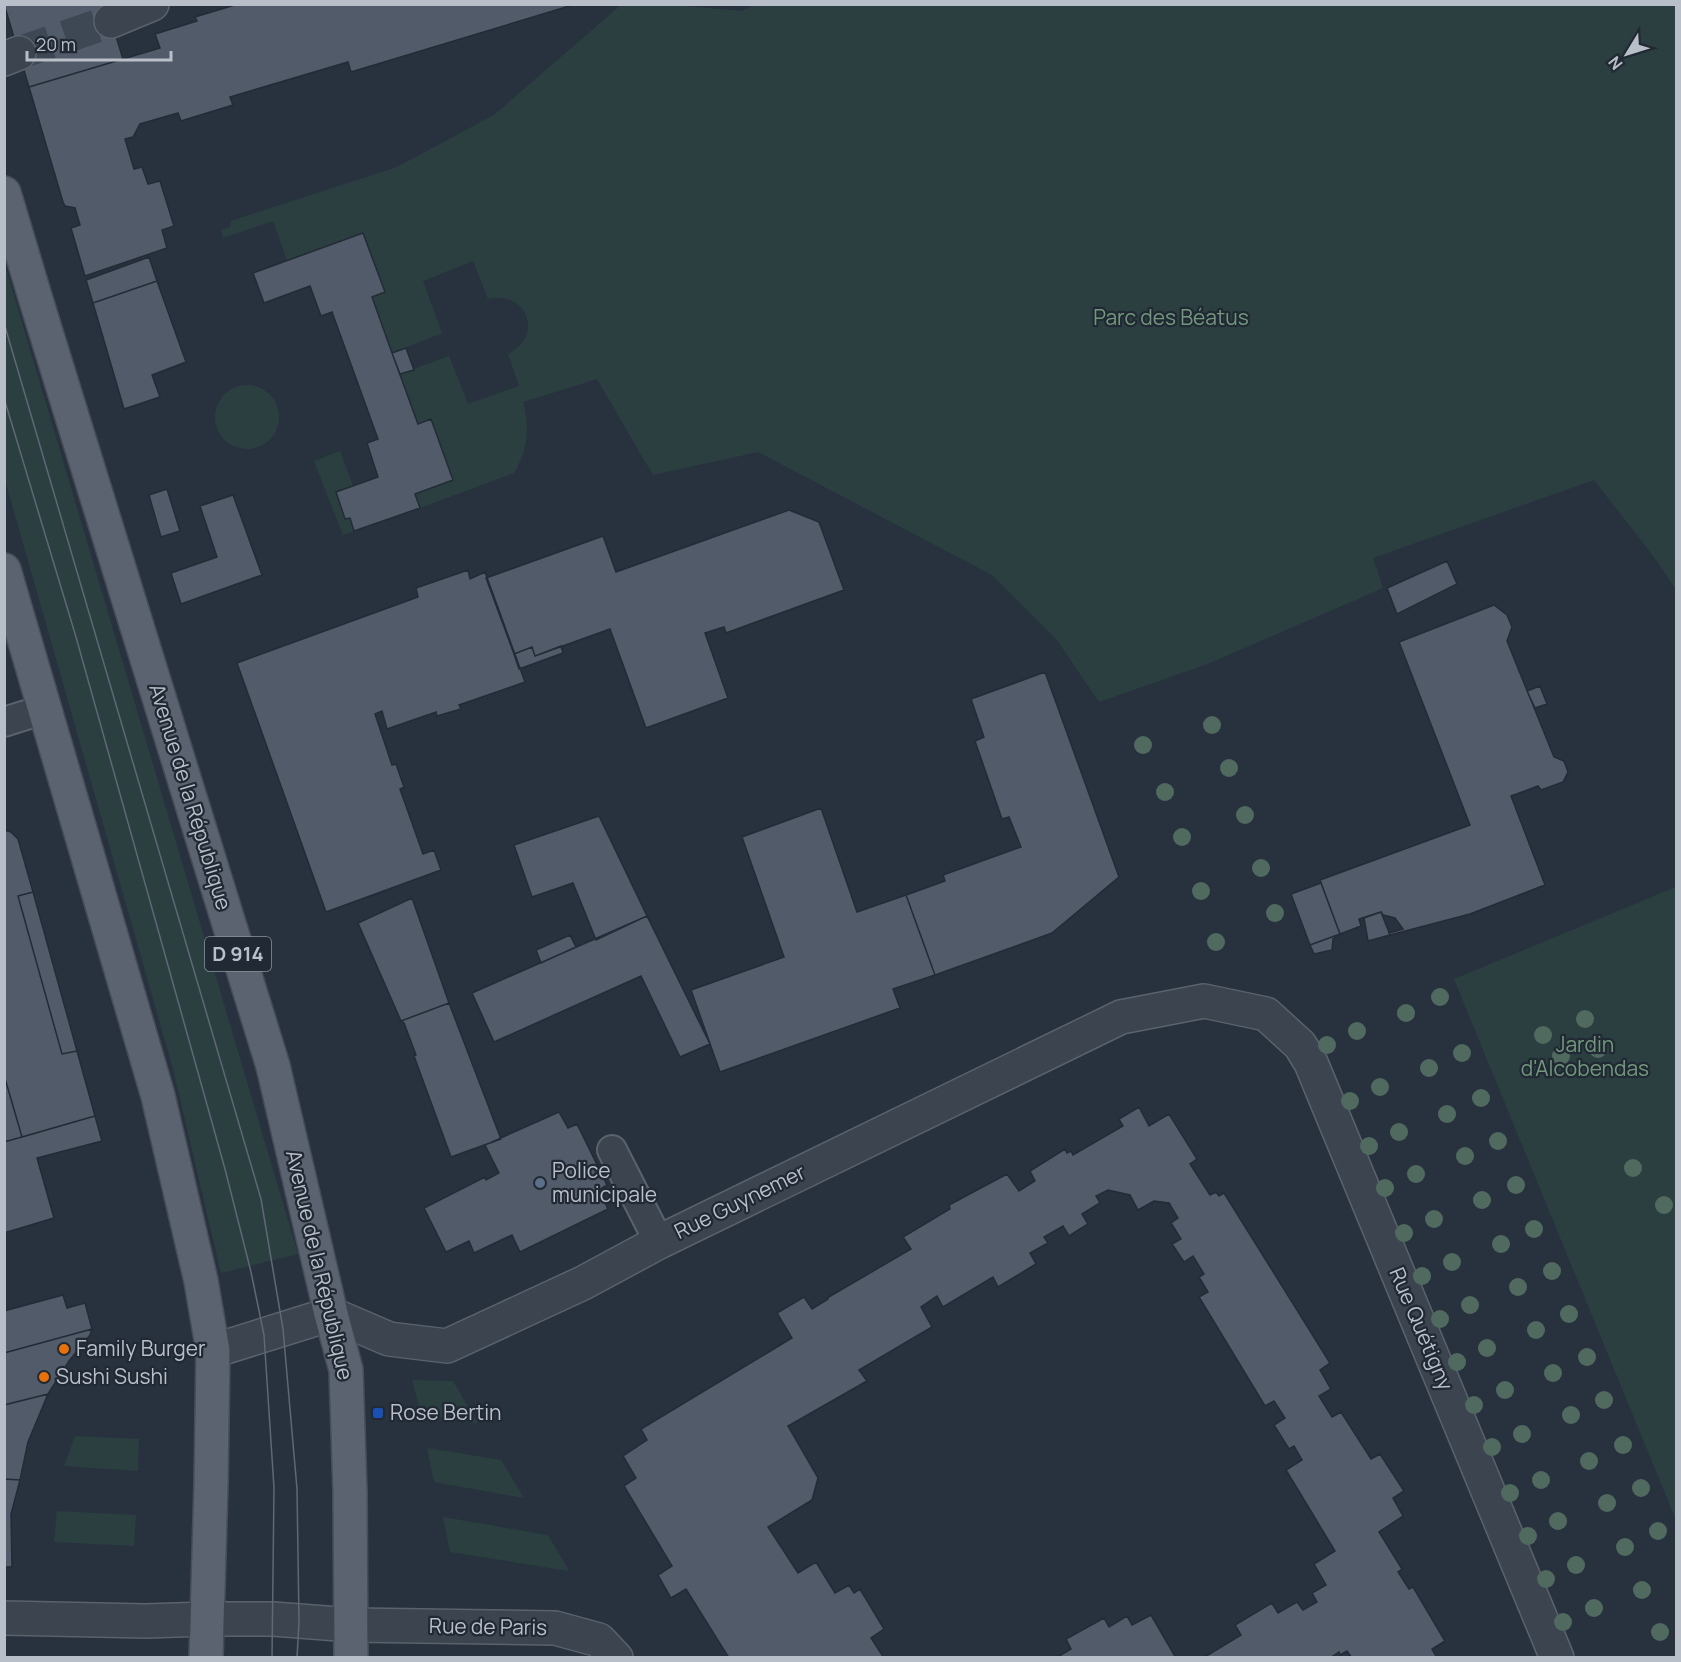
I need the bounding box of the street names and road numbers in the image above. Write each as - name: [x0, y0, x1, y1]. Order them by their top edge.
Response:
- street label: Avenue de la République: [143, 680, 239, 913]
- road number: D 914: [205, 937, 271, 971]
- street label: Avenue de la République: [280, 1147, 360, 1383]
- street label: Rue Guynemer: [669, 1157, 810, 1245]
- street label: Rue Quétigny: [1383, 1263, 1460, 1394]
- street label: Rue de Paris: [429, 1611, 547, 1641]

